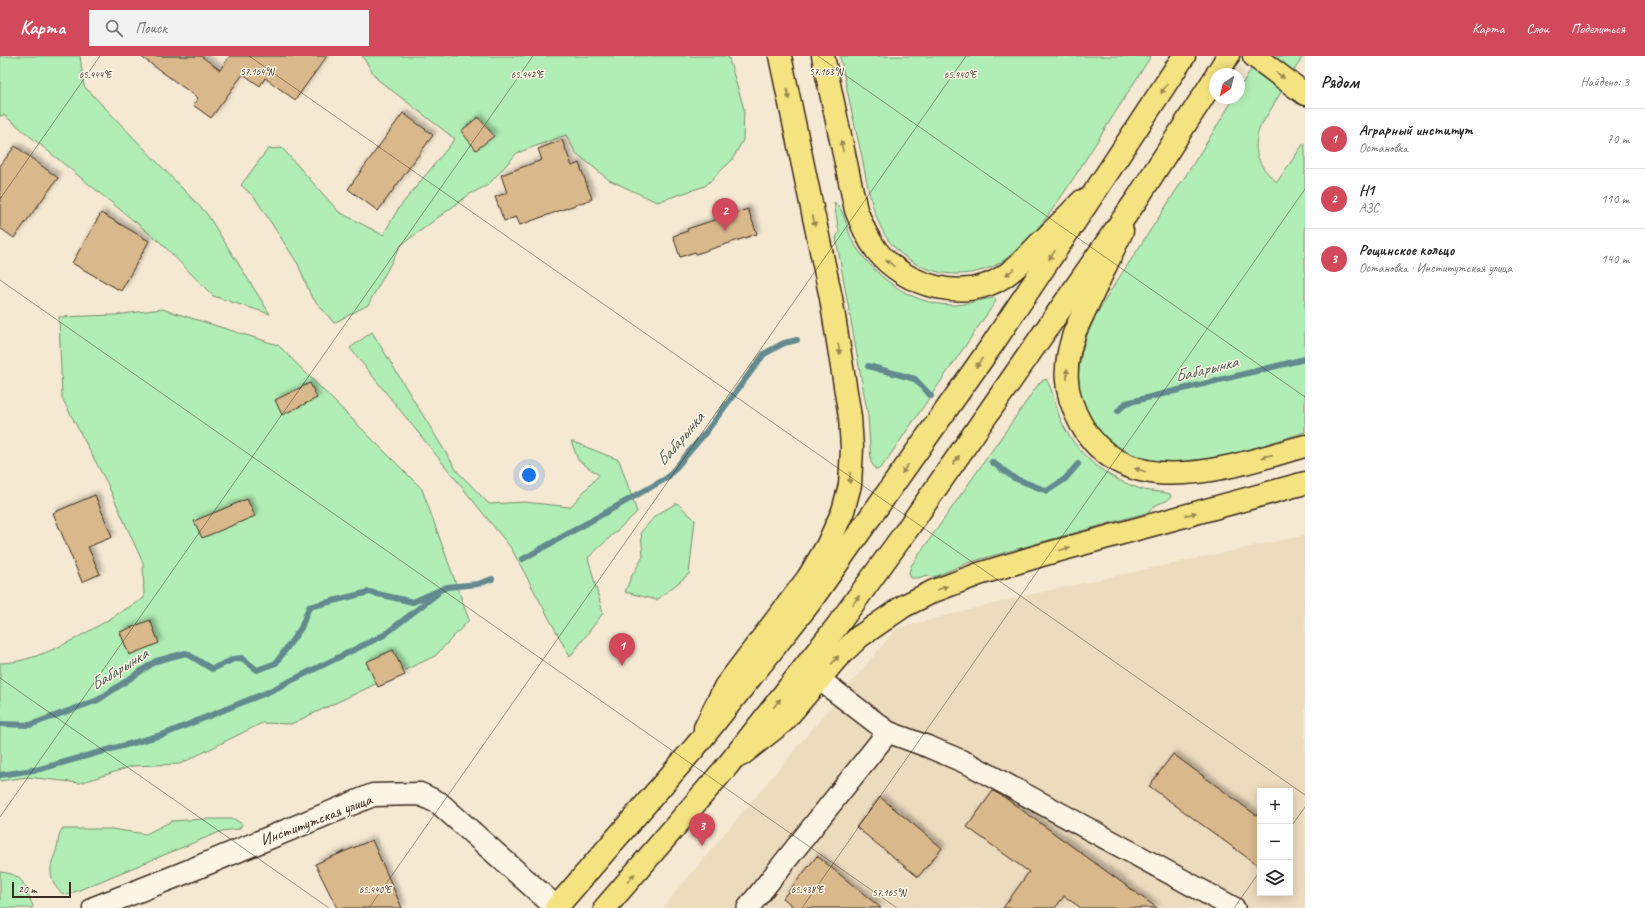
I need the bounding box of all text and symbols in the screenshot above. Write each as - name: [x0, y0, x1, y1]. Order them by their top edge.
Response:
- search box: [89, 10, 369, 46]
- text: Карта: [20, 16, 65, 40]
- icon: search: [103, 17, 125, 39]
- text: Поиск: [135, 19, 167, 38]
- text: Карта: [1472, 20, 1504, 37]
- text: Слои: [1526, 20, 1549, 37]
- text: Поделиться: [1571, 20, 1625, 37]
- text: 57.164°N: [240, 65, 276, 78]
- text: 57.163°N: [809, 65, 845, 78]
- text: 65.444°E: [79, 68, 113, 81]
- text: 65.442°E: [511, 68, 545, 81]
- text: 65.440°E: [944, 68, 978, 81]
- north arrow: [1209, 68, 1245, 104]
- one-way arrow: [1274, 71, 1285, 79]
- text: Рядом: [1321, 72, 1359, 93]
- text: Найдено: 3: [1581, 74, 1629, 90]
- one-way arrow: [1160, 84, 1168, 94]
- one-way arrow: [785, 88, 791, 100]
- text: Аграрный институт: [1359, 121, 1473, 140]
- text: 1: [1331, 131, 1337, 147]
- text: 70 m: [1607, 131, 1629, 147]
- one-way arrow: [839, 140, 845, 152]
- text: Остановка: [1359, 140, 1408, 156]
- text: Н1: [1359, 181, 1374, 200]
- text: 2: [1331, 191, 1337, 207]
- text: 110 m: [1601, 191, 1629, 207]
- pin: 2: [712, 198, 738, 231]
- text: АЗС: [1359, 200, 1379, 216]
- one-way arrow: [812, 215, 818, 228]
- text: Рощинское кольцо: [1359, 241, 1454, 260]
- one-way arrow: [1048, 250, 1056, 260]
- text: 3: [1331, 251, 1337, 267]
- text: 140 m: [1601, 251, 1629, 267]
- one-way arrow: [885, 259, 895, 268]
- text: Остановка · Институтская улица: [1359, 260, 1512, 276]
- one-way arrow: [1004, 268, 1015, 277]
- one-way arrow: [836, 343, 842, 355]
- water label: Бабарынка: [1172, 351, 1241, 387]
- one-way arrow: [975, 357, 983, 368]
- one-way arrow: [1064, 367, 1070, 380]
- water label: Бабарынка: [651, 406, 710, 470]
- one-way arrow: [1261, 453, 1273, 459]
- one-way arrow: [952, 455, 960, 466]
- one-way arrow: [901, 464, 909, 474]
- your location: [519, 465, 539, 485]
- one-way arrow: [1134, 467, 1146, 473]
- one-way arrow: [847, 472, 854, 484]
- one-way arrow: [1185, 511, 1197, 517]
- one-way arrow: [1059, 545, 1072, 551]
- one-way arrow: [936, 585, 947, 591]
- one-way arrow: [852, 595, 860, 606]
- pin: 1: [609, 633, 635, 666]
- water label: Бабарынка: [86, 642, 153, 695]
- one-way arrow: [830, 656, 839, 665]
- one-way arrow: [772, 698, 781, 709]
- map controls: [1257, 788, 1293, 896]
- button: +: [1257, 788, 1293, 824]
- street label: Институтская улица: [257, 789, 376, 850]
- pin: 3: [689, 813, 715, 846]
- button: −: [1257, 824, 1293, 860]
- button: layers: [1257, 860, 1293, 896]
- one-way arrow: [626, 873, 635, 884]
- scale bar: [12, 880, 71, 899]
- text: 20 m: [18, 882, 37, 896]
- text: 65.440°E: [359, 883, 393, 896]
- text: 65.438°E: [791, 883, 825, 896]
- text: 57.165°N: [872, 886, 908, 899]

